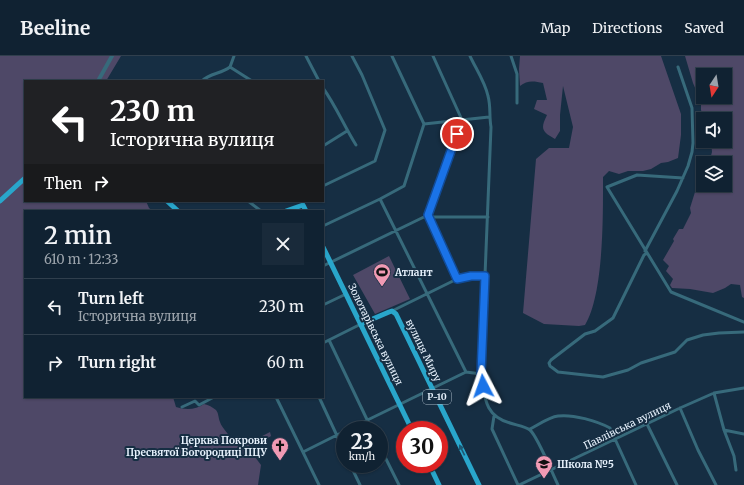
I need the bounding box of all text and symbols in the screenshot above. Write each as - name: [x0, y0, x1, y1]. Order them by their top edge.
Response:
- text: Beeline: [20, 16, 90, 40]
- text: Map: [540, 19, 570, 37]
- text: Directions: [592, 19, 662, 37]
- text: Saved: [684, 19, 724, 37]
- north arrow: [696, 68, 732, 104]
- map controls: [696, 68, 732, 192]
- text: 230 m: [110, 93, 195, 129]
- icon: left: [44, 96, 96, 148]
- button: sound: [696, 112, 732, 148]
- pin: [440, 117, 474, 151]
- icon: arrive: [446, 123, 468, 145]
- text: Історична вулиця: [110, 128, 275, 151]
- button: layers: [696, 156, 732, 192]
- icon: right: [90, 172, 112, 194]
- text: Then: [44, 174, 82, 193]
- text: 2 min: [44, 220, 112, 251]
- button: close: [262, 223, 304, 265]
- text: 610 m · 12:33: [44, 251, 118, 268]
- sports icon: Атлант: [372, 262, 392, 287]
- place label: Атлант: [394, 266, 433, 279]
- street label: Золотарівська вулиця: [345, 281, 406, 387]
- text: Turn left: [78, 289, 144, 308]
- icon: left: [44, 296, 66, 318]
- text: 230 m: [259, 297, 304, 316]
- text: Історична вулиця: [78, 308, 197, 325]
- street label: вулиця Миру: [403, 317, 444, 384]
- icon: right: [44, 352, 66, 374]
- text: Turn right: [78, 353, 156, 372]
- text: 60 m: [267, 353, 304, 372]
- position arrow: [462, 365, 504, 407]
- road number: Р-10: [423, 390, 451, 404]
- street label: Павлівська вулиця: [581, 399, 673, 452]
- speed limit sign: 30: [396, 421, 448, 473]
- text: 23: [351, 429, 373, 454]
- place label: Церква Покрови Пресвятої Богородиці ПЦУ: [126, 434, 268, 459]
- church icon: Церква Покрови Пресвятої Богородиці ПЦУ: [270, 436, 290, 461]
- one-way arrow: [459, 444, 465, 455]
- text: km/h: [349, 450, 375, 463]
- school or university icon: Школа №5: [534, 454, 554, 479]
- place label: Школа №5: [557, 458, 614, 471]

